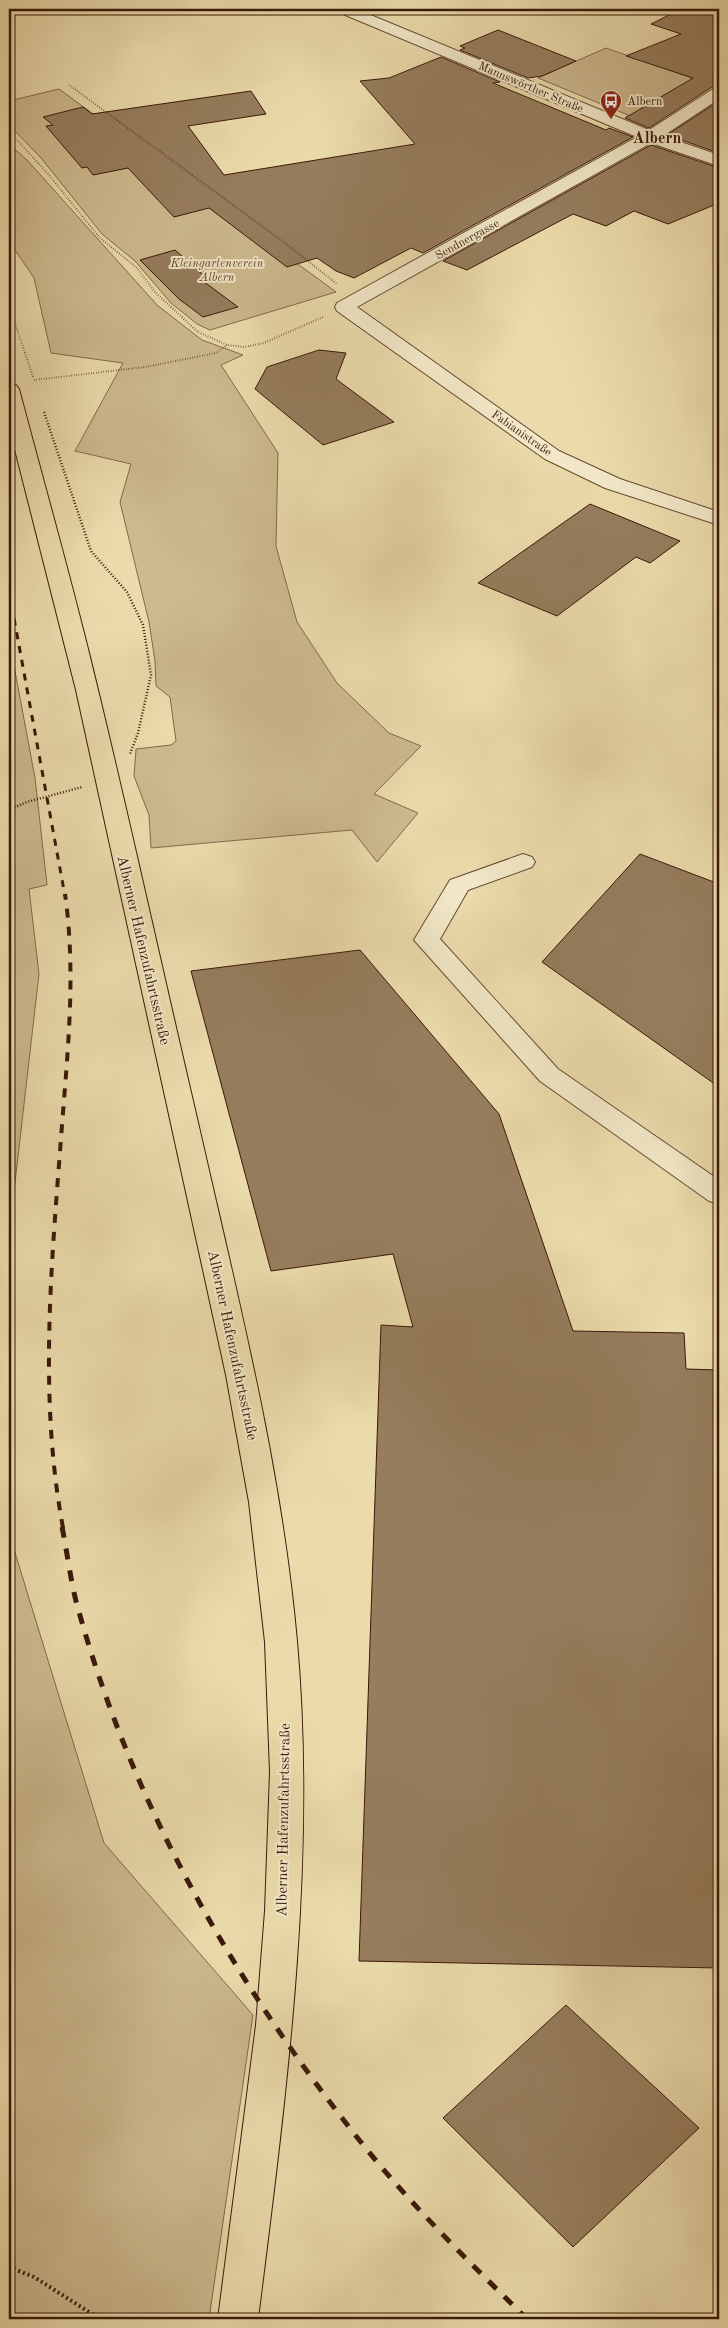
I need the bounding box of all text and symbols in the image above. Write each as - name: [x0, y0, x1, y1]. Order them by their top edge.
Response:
- street label: Mannswörther Straße: [476, 60, 585, 116]
- bus stop icon: Albern: [599, 89, 623, 120]
- place label: Albern: [627, 96, 663, 108]
- district label: Albern: [633, 131, 682, 147]
- street label: Sendnergasse: [434, 217, 502, 262]
- park label: Kleingartenverein Albern: [170, 258, 264, 284]
- street label: Fabianistraße: [489, 409, 554, 459]
- street label: Alberner Hafenzufahrtsstraße: [113, 854, 172, 1047]
- street label: Alberner Hafenzufahrtsstraße: [204, 1249, 259, 1442]
- street label: Alberner Hafenzufahrtsstraße: [275, 1723, 294, 1917]

